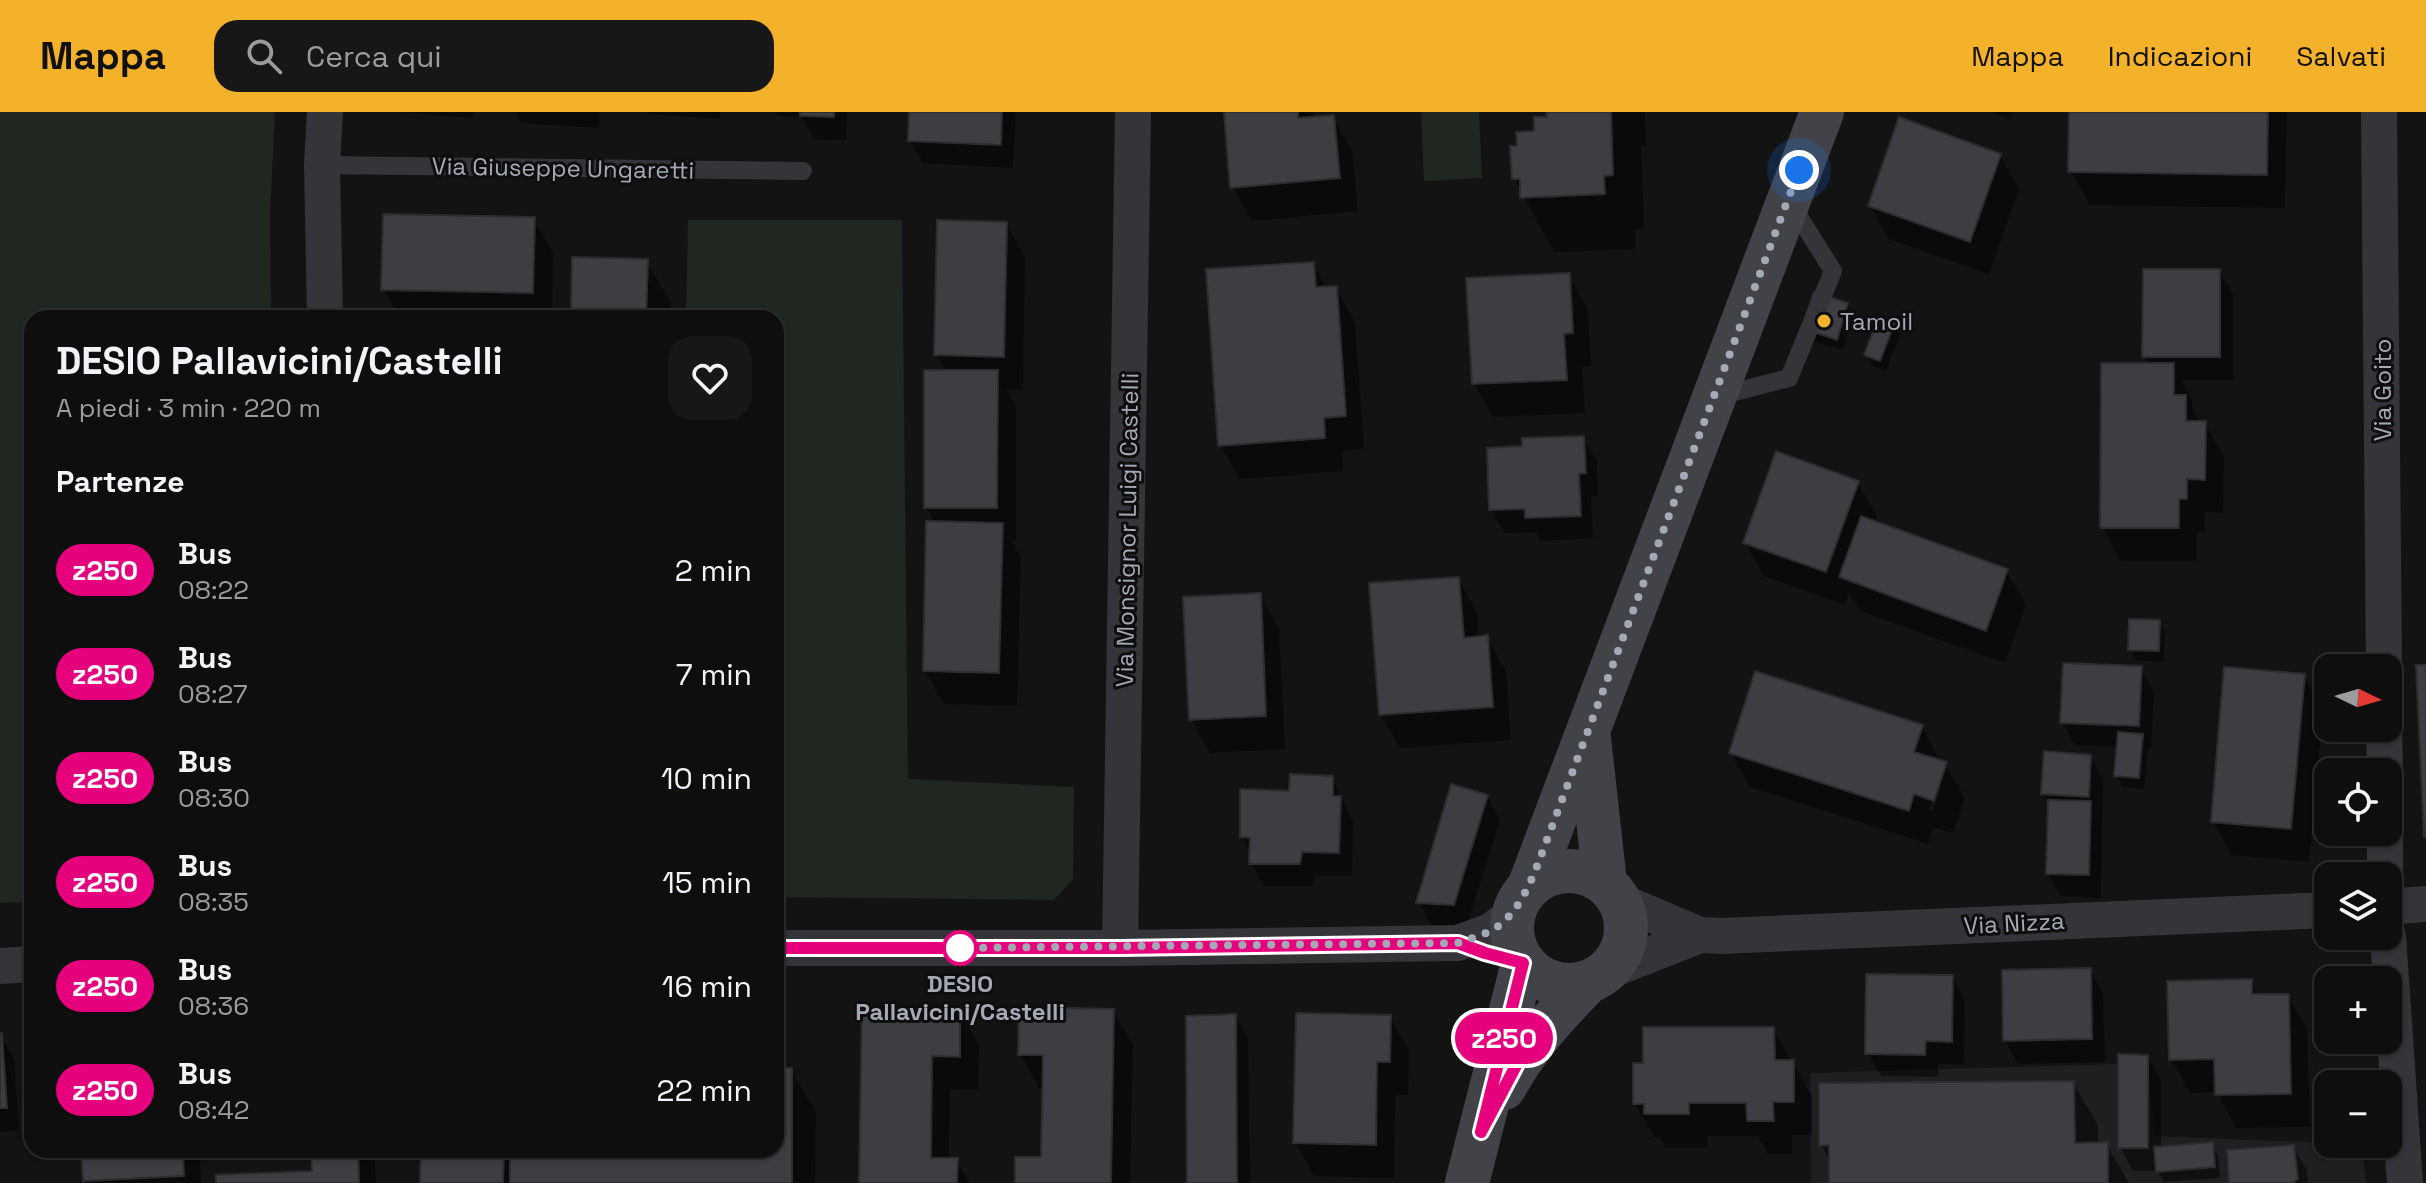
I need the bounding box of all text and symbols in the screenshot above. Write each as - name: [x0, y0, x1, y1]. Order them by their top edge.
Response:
- search box: [214, 20, 774, 92]
- text: Mappa: [40, 32, 166, 80]
- icon: search: [242, 34, 286, 78]
- text: Cerca qui: [306, 37, 442, 76]
- text: Mappa: [1971, 38, 2064, 74]
- text: Indicazioni: [2108, 38, 2252, 74]
- text: Salvati: [2296, 38, 2386, 74]
- street label: Via Giuseppe Ungaretti: [431, 150, 695, 186]
- your location: [1779, 150, 1819, 190]
- place label: Tamoil: [1840, 306, 1913, 337]
- marker: Tamoil: [1815, 312, 1833, 330]
- button: heart: [668, 336, 752, 420]
- text: DESIO Pallavicini/Castelli: [56, 337, 503, 385]
- street label: Via Goito: [2367, 339, 2398, 441]
- street label: Via Monsignor Luigi Castelli: [1109, 372, 1145, 688]
- text: A piedi · 3 min · 220 m: [56, 391, 321, 425]
- text: Partenze: [56, 462, 185, 501]
- text: Bus: [178, 534, 232, 573]
- text: 2 min: [675, 551, 752, 590]
- text: z250: [72, 552, 138, 588]
- text: 08:22: [178, 573, 249, 607]
- text: Bus: [178, 638, 232, 677]
- north arrow: [2314, 654, 2402, 742]
- map controls: [2314, 654, 2402, 1158]
- text: 7 min: [676, 655, 752, 694]
- text: z250: [72, 656, 138, 692]
- text: 08:27: [178, 677, 248, 711]
- text: Bus: [178, 742, 232, 781]
- button: locate: [2314, 758, 2402, 846]
- text: 10 min: [661, 759, 752, 798]
- text: z250: [72, 760, 138, 796]
- text: 08:30: [178, 781, 250, 815]
- text: Bus: [178, 846, 232, 885]
- button: layers: [2314, 862, 2402, 950]
- text: 15 min: [662, 863, 752, 902]
- text: z250: [72, 864, 138, 900]
- text: 08:35: [178, 885, 249, 919]
- street label: Via Nizza: [1963, 905, 2066, 941]
- marker: DESIO Pallavicini/Castelli: [943, 931, 977, 965]
- text: Bus: [178, 950, 232, 989]
- button: +: [2314, 966, 2402, 1054]
- text: 16 min: [662, 967, 752, 1006]
- text: z250: [72, 968, 138, 1004]
- place label: DESIO Pallavicini/Castelli: [855, 968, 1065, 1027]
- text: 08:36: [178, 989, 249, 1023]
- line badge: z250: [1448, 1012, 1560, 1064]
- text: z250: [1471, 1020, 1537, 1056]
- text: Bus: [178, 1054, 232, 1093]
- button: −: [2314, 1070, 2402, 1158]
- text: 22 min: [657, 1071, 752, 1110]
- text: z250: [72, 1072, 138, 1108]
- text: 08:42: [178, 1093, 249, 1127]

